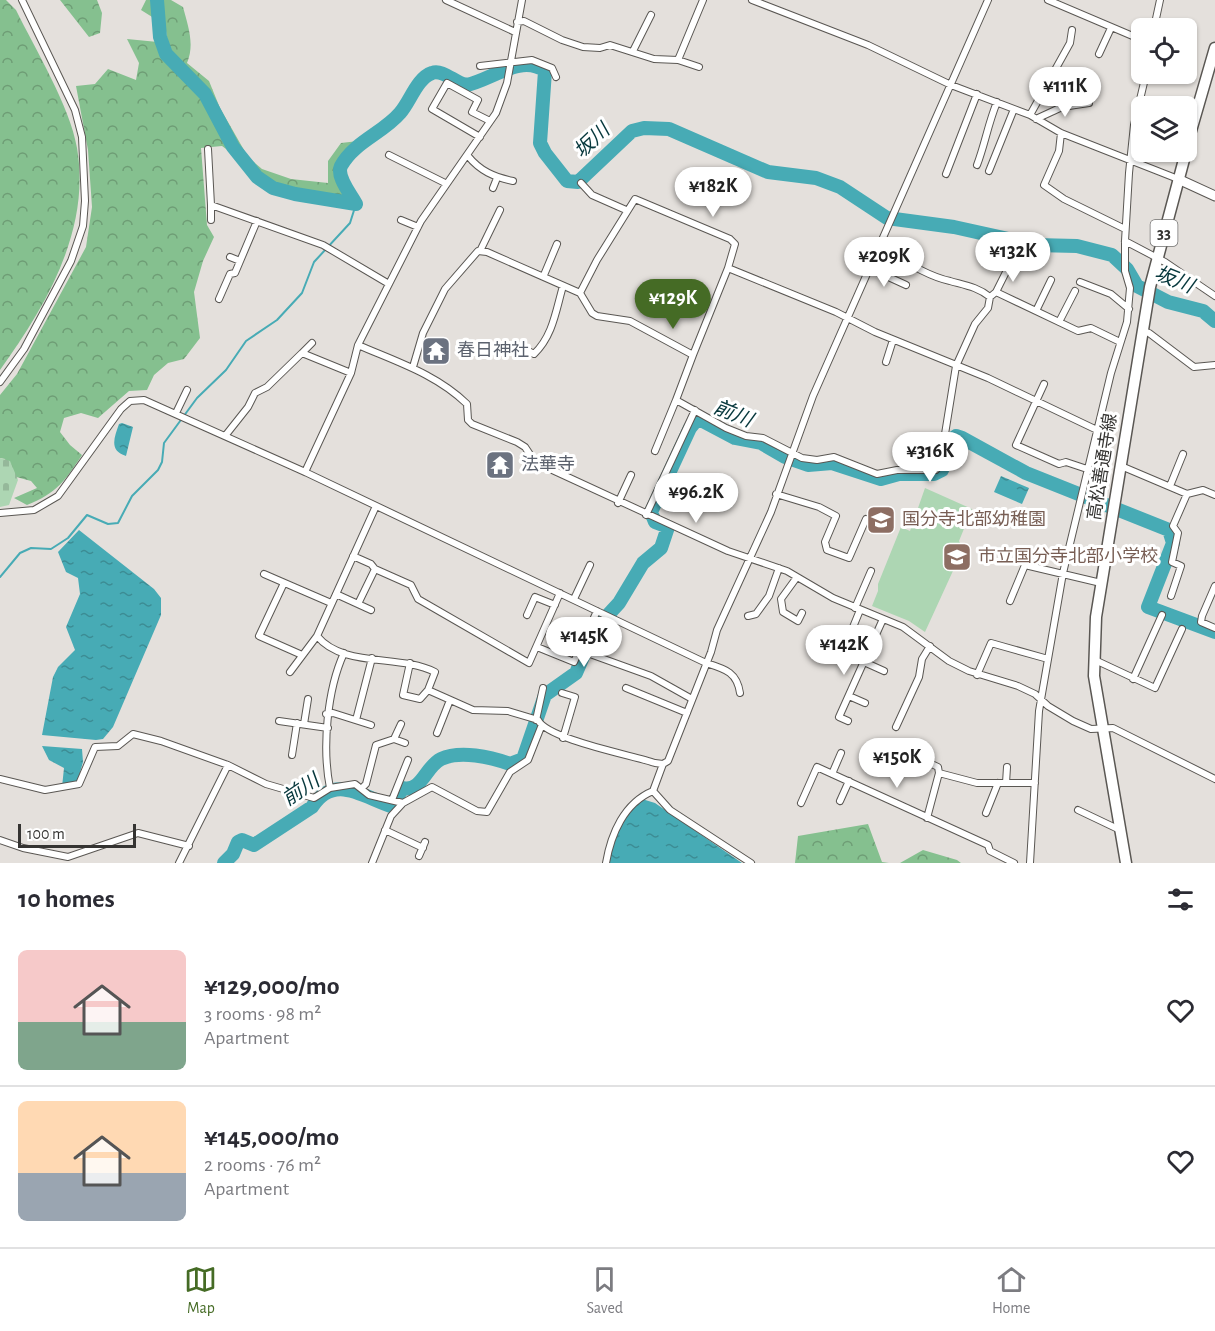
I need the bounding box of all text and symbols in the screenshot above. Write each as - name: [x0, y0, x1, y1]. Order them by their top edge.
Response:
- map controls: [1131, 18, 1197, 162]
- button: locate: [1131, 18, 1197, 84]
- pin: ¥111K: [1023, 67, 1107, 118]
- text: ¥111K: [1043, 76, 1087, 96]
- button: layers: [1131, 96, 1197, 162]
- water label: 坂川: [570, 118, 615, 162]
- pin: ¥182K: [671, 167, 755, 218]
- text: ¥182K: [689, 176, 737, 196]
- road number: 33: [1150, 220, 1178, 246]
- pin: ¥132K: [971, 232, 1055, 283]
- pin: ¥209K: [842, 237, 926, 288]
- text: ¥132K: [989, 241, 1037, 261]
- text: ¥209K: [858, 246, 910, 266]
- water label: 坂川: [1152, 262, 1199, 298]
- pin: ¥129K: [631, 279, 715, 330]
- text: ¥129K: [649, 288, 697, 308]
- temple icon: 春日神社: [420, 335, 452, 367]
- place label: 春日神社: [457, 340, 529, 360]
- water label: 前川: [711, 396, 758, 432]
- street label: 高松善通寺線: [1084, 412, 1120, 522]
- pin: ¥316K: [888, 432, 972, 483]
- text: ¥316K: [906, 441, 954, 461]
- temple icon: 法華寺: [484, 449, 516, 481]
- place label: 法華寺: [521, 455, 575, 474]
- pin: ¥96.2K: [647, 473, 745, 524]
- text: ¥96.2K: [668, 482, 724, 502]
- school or university icon: 国分寺北部幼稚園: [865, 504, 897, 536]
- place label: 国分寺北部幼稚園: [902, 509, 1046, 529]
- school or university icon: 市立国分寺北部小学校: [941, 541, 973, 573]
- place label: 市立国分寺北部小学校: [978, 546, 1158, 566]
- pin: ¥145K: [542, 617, 626, 668]
- pin: ¥142K: [802, 625, 886, 676]
- text: ¥145K: [560, 626, 608, 646]
- text: ¥142K: [820, 634, 868, 654]
- pin: ¥150K: [855, 738, 939, 789]
- text: ¥150K: [873, 747, 921, 767]
- water label: 前川: [278, 769, 325, 809]
- scale bar: [18, 821, 136, 848]
- text: 100 m: [27, 826, 65, 842]
- icon: filters: [1164, 883, 1197, 916]
- text: 10 homes: [18, 886, 115, 912]
- text: ¥129,000/mo: [204, 973, 340, 999]
- icon: home: [66, 974, 138, 1046]
- icon: heart: [1164, 994, 1197, 1027]
- text: 3 rooms · 98 m²: [204, 1004, 321, 1024]
- text: Apartment: [204, 1028, 289, 1048]
- text: ¥145,000/mo: [204, 1124, 339, 1150]
- icon: home: [66, 1125, 138, 1197]
- icon: heart: [1164, 1145, 1197, 1178]
- text: 2 rooms · 76 m²: [204, 1155, 321, 1175]
- text: Apartment: [204, 1179, 289, 1199]
- tab: Map: [184, 1263, 217, 1318]
- tab: Saved: [586, 1263, 623, 1318]
- tab: Home: [992, 1263, 1031, 1318]

